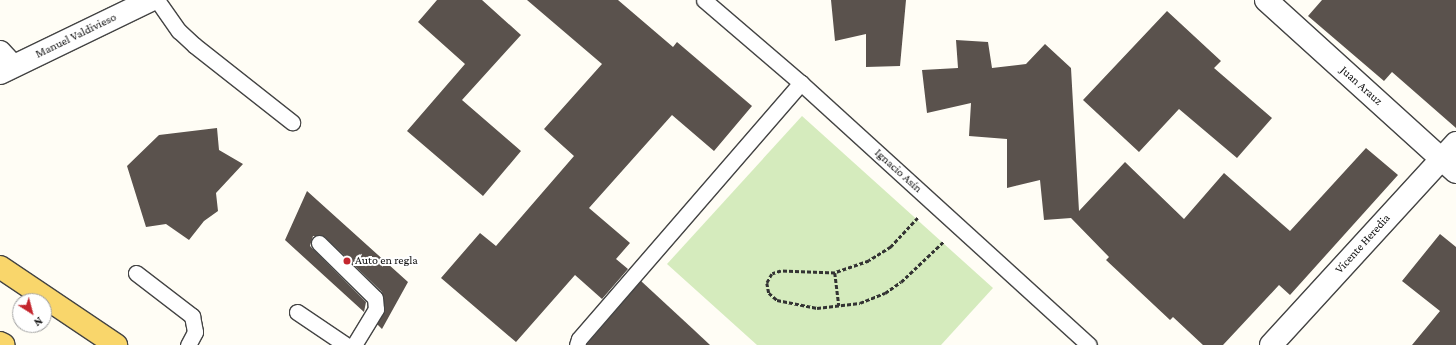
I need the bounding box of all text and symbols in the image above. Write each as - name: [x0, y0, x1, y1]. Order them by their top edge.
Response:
- street label: Manuel Valdivieso: [33, 10, 119, 62]
- street label: Juan Arauz: [1337, 63, 1385, 109]
- street label: Ignacio Asín: [871, 146, 925, 196]
- street label: Vicente Heredia: [1332, 211, 1394, 277]
- place label: Auto en regla: [355, 254, 418, 268]
- marker: Auto en regla: [342, 256, 352, 266]
- north arrow: [12, 293, 52, 333]
- text: N: [32, 315, 45, 329]

